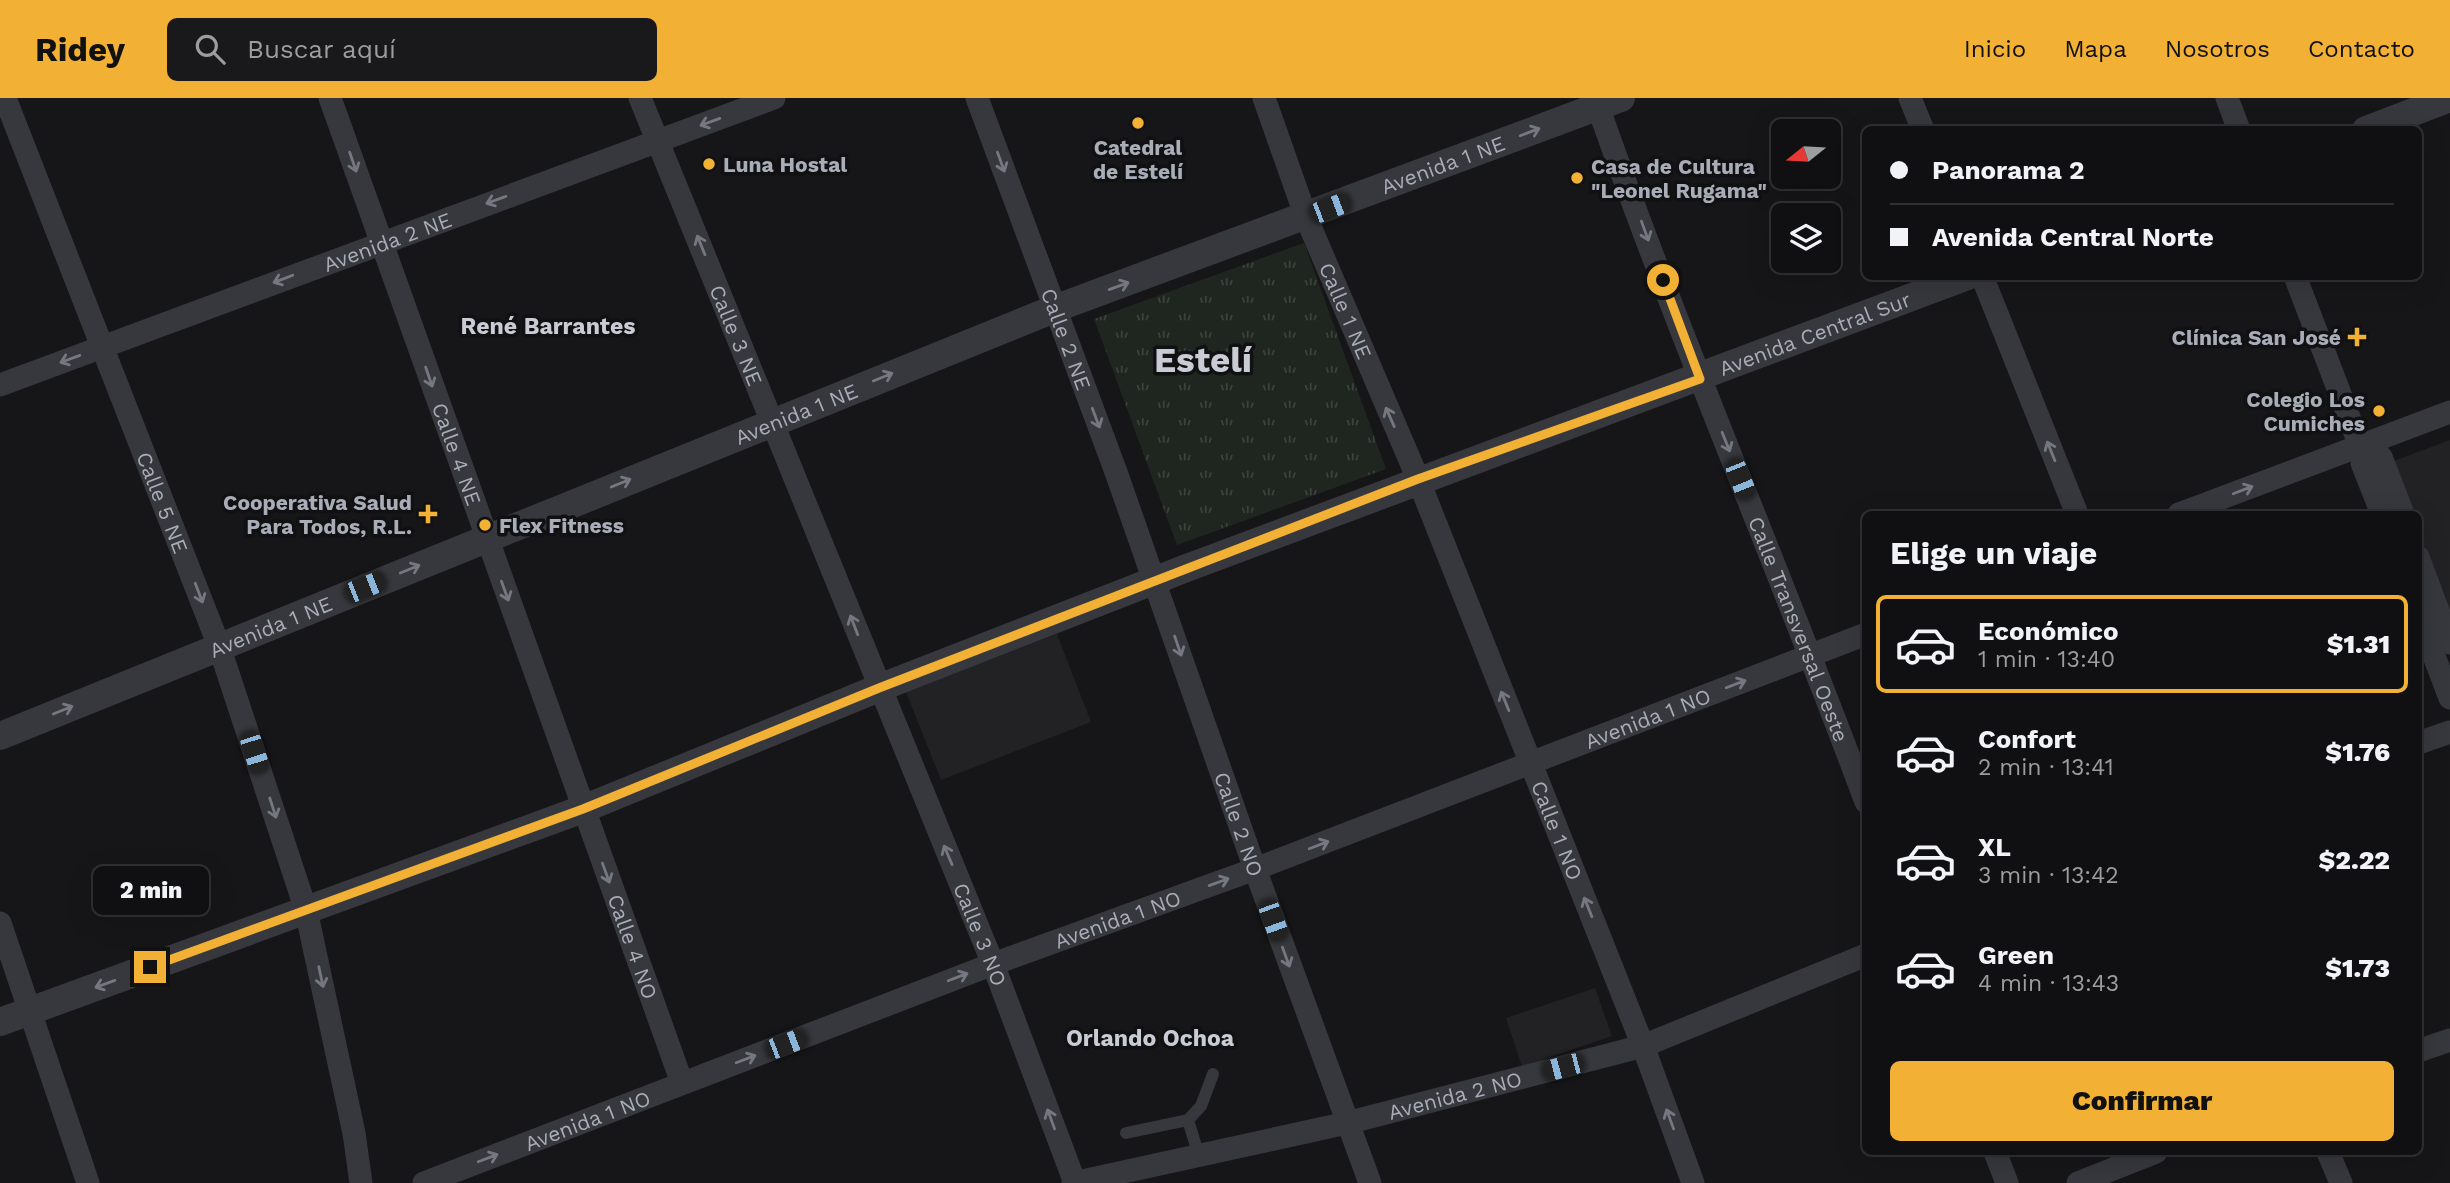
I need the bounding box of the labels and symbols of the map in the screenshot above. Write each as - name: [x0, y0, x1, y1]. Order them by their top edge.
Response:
- marker: Catedral de Estelí: [1130, 115, 1146, 131]
- one-way arrow: [700, 116, 721, 129]
- north arrow: [1771, 119, 1841, 189]
- one-way arrow: [1519, 125, 1541, 138]
- street label: Avenida 1 NE: [1377, 130, 1508, 199]
- place label: Catedral de Estelí: [1093, 135, 1184, 184]
- one-way arrow: [348, 151, 360, 173]
- one-way arrow: [995, 151, 1008, 173]
- place label: Luna Hostal: [723, 152, 847, 177]
- place label: Casa de Cultura "Leonel Rugama": [1591, 154, 1767, 203]
- marker: Luna Hostal: [701, 156, 717, 172]
- marker: Casa de Cultura "Leonel Rugama": [1569, 170, 1585, 186]
- car: [1307, 191, 1354, 225]
- one-way arrow: [486, 194, 508, 207]
- street label: Avenida 2 NE: [320, 206, 455, 277]
- one-way arrow: [1639, 219, 1652, 241]
- one-way arrow: [694, 234, 707, 256]
- street label: Calle 1 NE: [1314, 259, 1378, 363]
- route start: [1647, 264, 1679, 296]
- one-way arrow: [273, 273, 294, 286]
- one-way arrow: [1107, 279, 1129, 291]
- street label: Calle 3 NE: [705, 281, 768, 389]
- street label: Calle 2 NE: [1036, 285, 1097, 393]
- street label: Avenida Central Sur: [1715, 286, 1914, 381]
- district label: René Barrantes: [460, 313, 636, 340]
- place label: Clínica San José: [2172, 325, 2341, 350]
- marker: Clínica San José: [2347, 327, 2367, 347]
- district label: Estelí: [1154, 339, 1253, 381]
- one-way arrow: [60, 354, 82, 366]
- one-way arrow: [424, 365, 436, 387]
- one-way arrow: [871, 370, 893, 383]
- street label: Avenida 1 NE: [731, 377, 861, 450]
- place label: Colegio Los Cumiches: [2246, 387, 2365, 436]
- street label: Calle 4 NE: [427, 399, 487, 509]
- marker: Colegio Los Cumiches: [2371, 403, 2387, 419]
- one-way arrow: [1090, 407, 1103, 429]
- one-way arrow: [1383, 407, 1396, 428]
- one-way arrow: [1720, 431, 1733, 453]
- one-way arrow: [2044, 441, 2057, 462]
- street label: Calle 5 NE: [132, 448, 194, 557]
- car: [1723, 456, 1758, 502]
- one-way arrow: [610, 476, 631, 489]
- one-way arrow: [2231, 483, 2253, 496]
- place label: Cooperativa Salud Para Todos, R.L.: [223, 490, 412, 539]
- marker: Cooperativa Salud Para Todos, R.L.: [418, 504, 438, 524]
- place label: Flex Fitness: [499, 513, 624, 538]
- street label: Calle Transversal Oeste: [1744, 513, 1855, 745]
- marker: Flex Fitness: [477, 517, 493, 533]
- one-way arrow: [399, 562, 421, 575]
- car: [342, 569, 389, 605]
- one-way arrow: [500, 580, 512, 602]
- one-way arrow: [193, 582, 206, 604]
- street label: Avenida 1 NE: [206, 590, 336, 662]
- one-way arrow: [846, 614, 859, 636]
- one-way arrow: [1173, 635, 1185, 657]
- one-way arrow: [1725, 676, 1747, 689]
- street label: Avenida 1 NO: [1581, 683, 1714, 753]
- one-way arrow: [1498, 690, 1511, 712]
- one-way arrow: [52, 703, 74, 716]
- car: [238, 729, 271, 775]
- street label: Calle 2 NO: [1209, 768, 1269, 880]
- street label: Calle 1 NO: [1526, 777, 1588, 883]
- one-way arrow: [268, 797, 280, 819]
- one-way arrow: [1307, 838, 1329, 850]
- one-way arrow: [941, 845, 954, 867]
- one-way arrow: [601, 862, 613, 884]
- callout: 2 min: [92, 866, 208, 914]
- one-way arrow: [1207, 875, 1229, 888]
- street label: Calle 3 NO: [949, 879, 1013, 989]
- street label: Avenida 1 NO: [1051, 885, 1184, 953]
- street label: Calle 4 NO: [603, 891, 663, 1002]
- one-way arrow: [1580, 896, 1593, 918]
- car: [1256, 897, 1291, 943]
- one-way arrow: [1281, 945, 1294, 967]
- route end: [134, 951, 166, 983]
- one-way arrow: [314, 965, 328, 988]
- one-way arrow: [946, 970, 968, 983]
- one-way arrow: [94, 979, 116, 991]
- district label: Orlando Ochoa: [1066, 1025, 1235, 1052]
- car: [763, 1027, 810, 1061]
- car: [1540, 1051, 1587, 1083]
- one-way arrow: [734, 1052, 756, 1064]
- street label: Avenida 2 NO: [1385, 1066, 1524, 1124]
- street label: Avenida 1 NO: [521, 1085, 654, 1156]
- one-way arrow: [1044, 1108, 1056, 1130]
- one-way arrow: [1663, 1108, 1675, 1130]
- one-way arrow: [476, 1151, 498, 1164]

